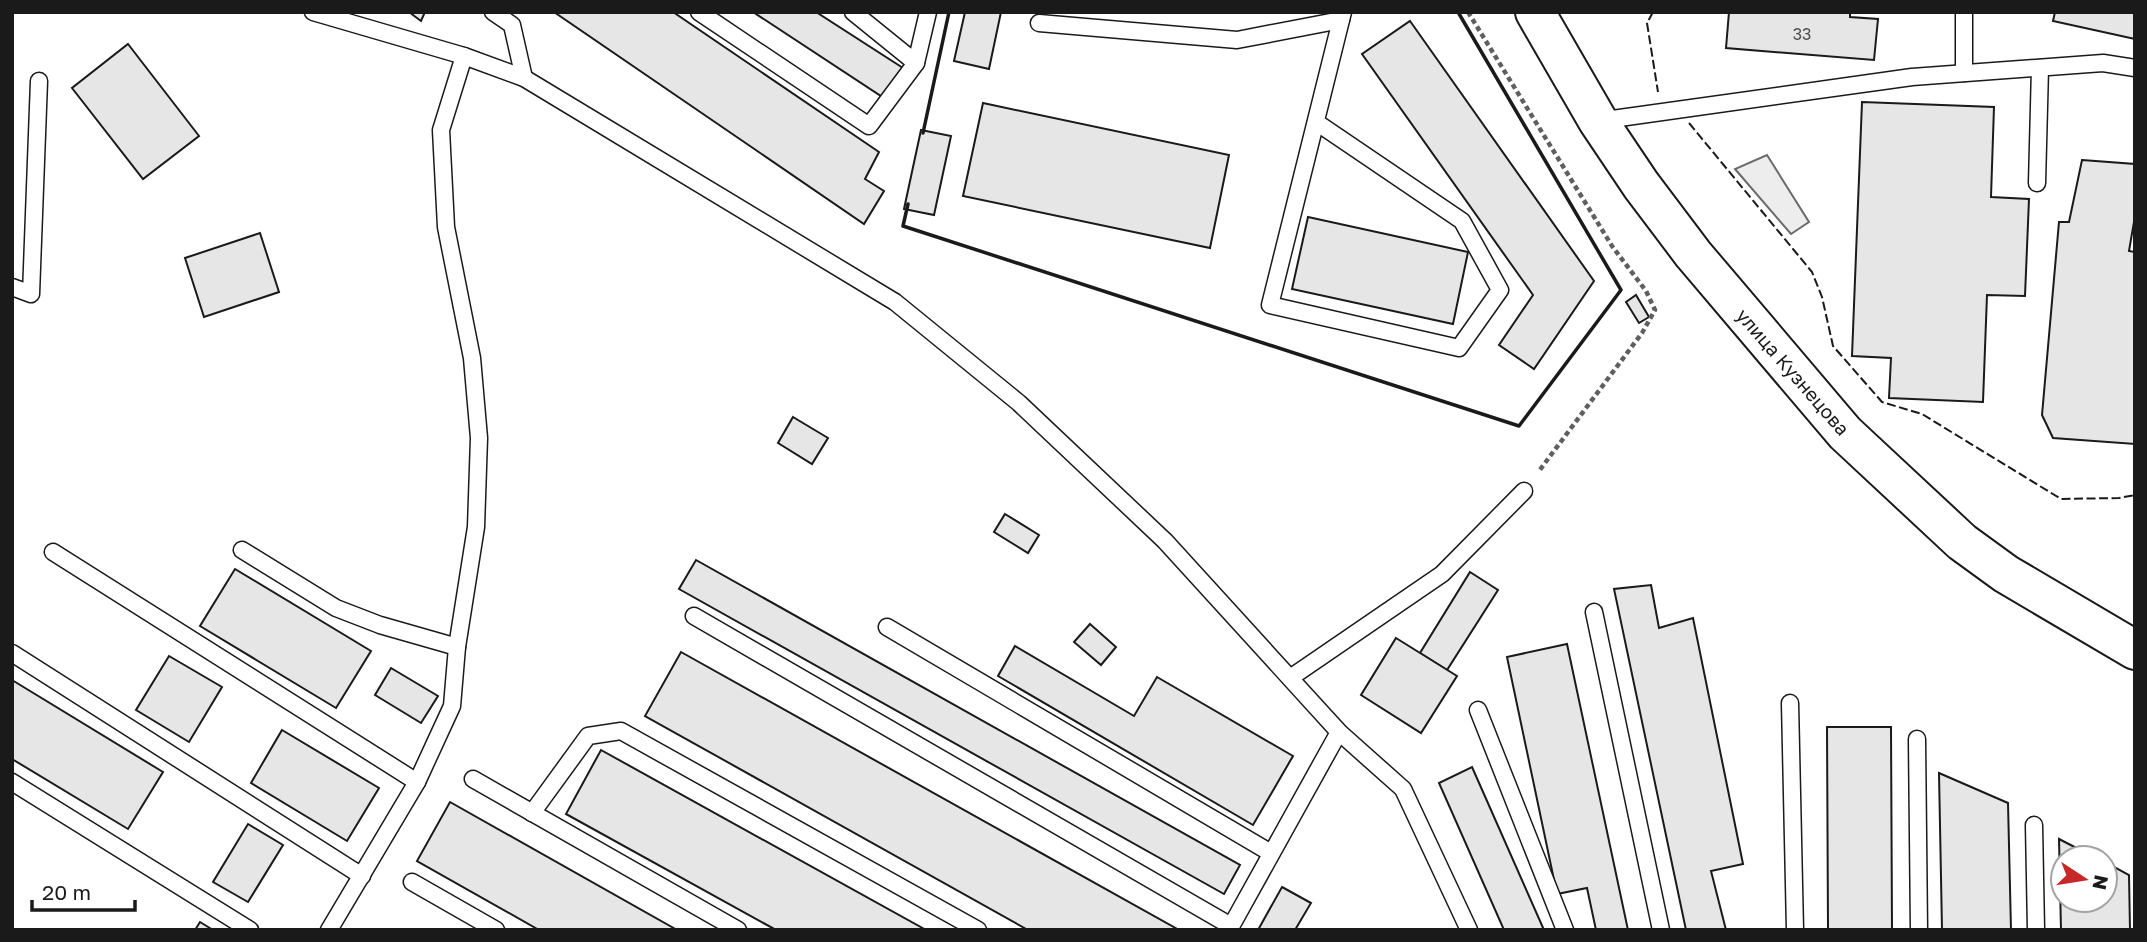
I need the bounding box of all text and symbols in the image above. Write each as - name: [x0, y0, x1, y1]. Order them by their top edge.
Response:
- house number: 33: [1793, 24, 1811, 44]
- street label: улица Кузнецова: [1732, 304, 1855, 440]
- north arrow: [2049, 844, 2119, 914]
- scale bar: [32, 869, 135, 913]
- text: N: [2088, 873, 2114, 892]
- text: 20 m: [42, 879, 91, 905]

